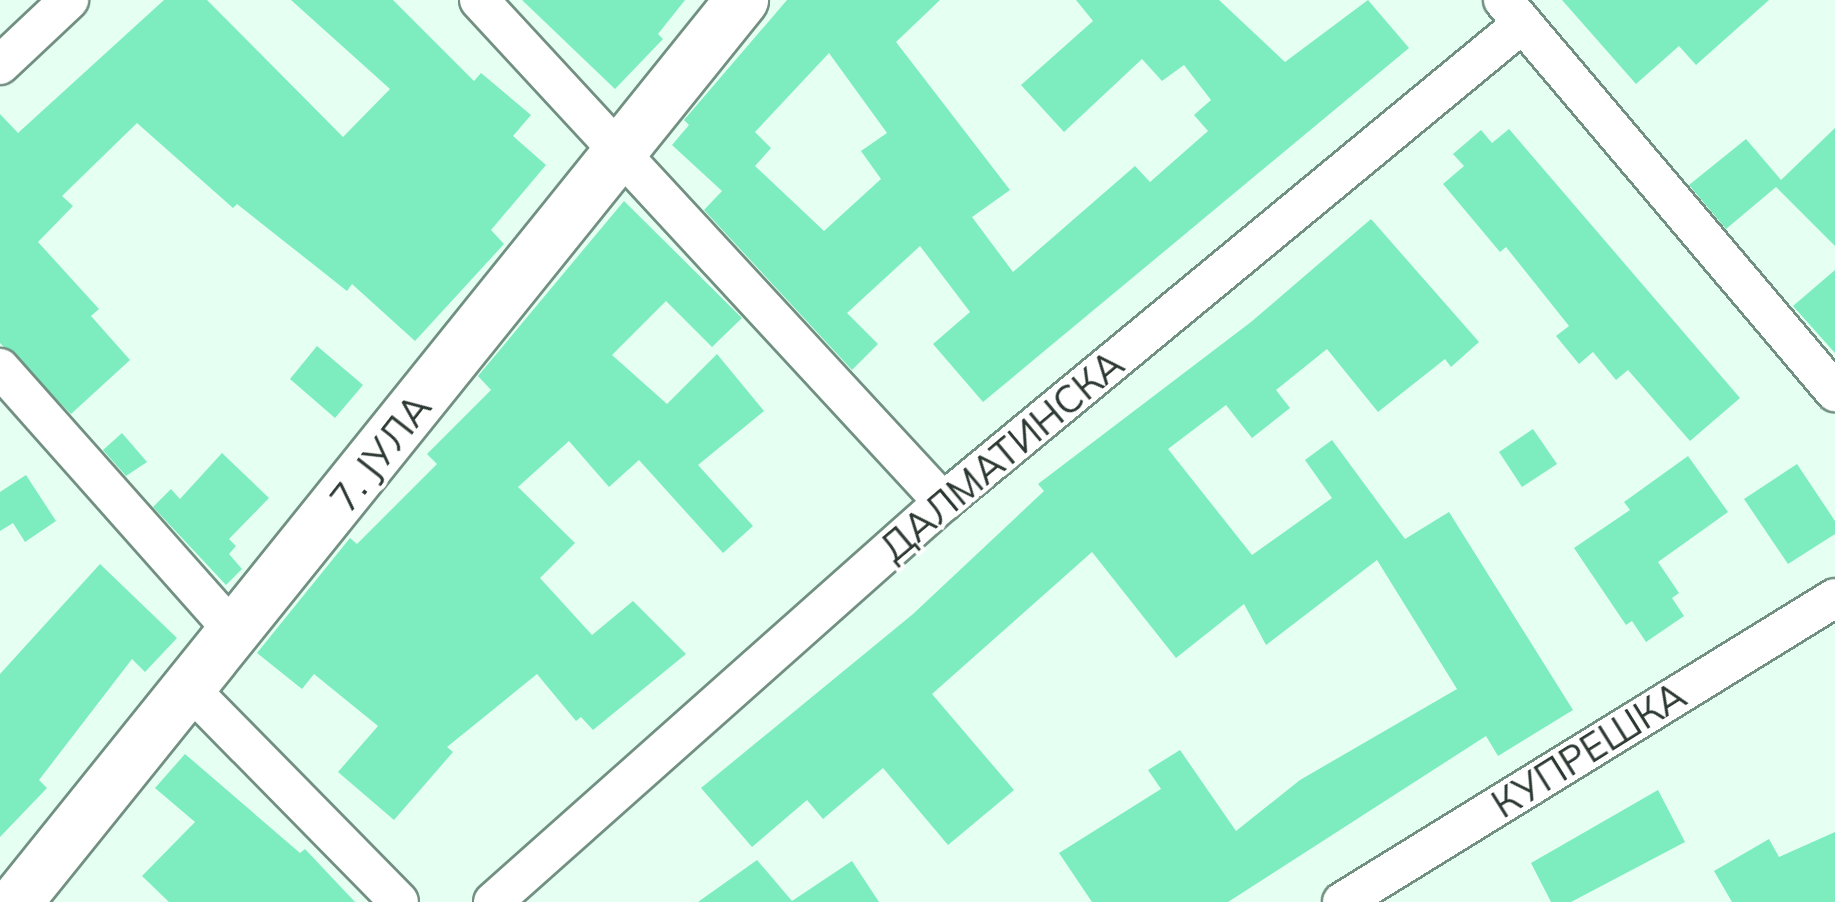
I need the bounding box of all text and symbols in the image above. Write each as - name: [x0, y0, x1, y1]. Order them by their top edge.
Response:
- street label: ДАЛМАТИНСКА: [871, 341, 1133, 571]
- street label: 7. ЈУЛА: [321, 385, 441, 521]
- street label: КУПРЕШКА: [1484, 672, 1694, 828]

